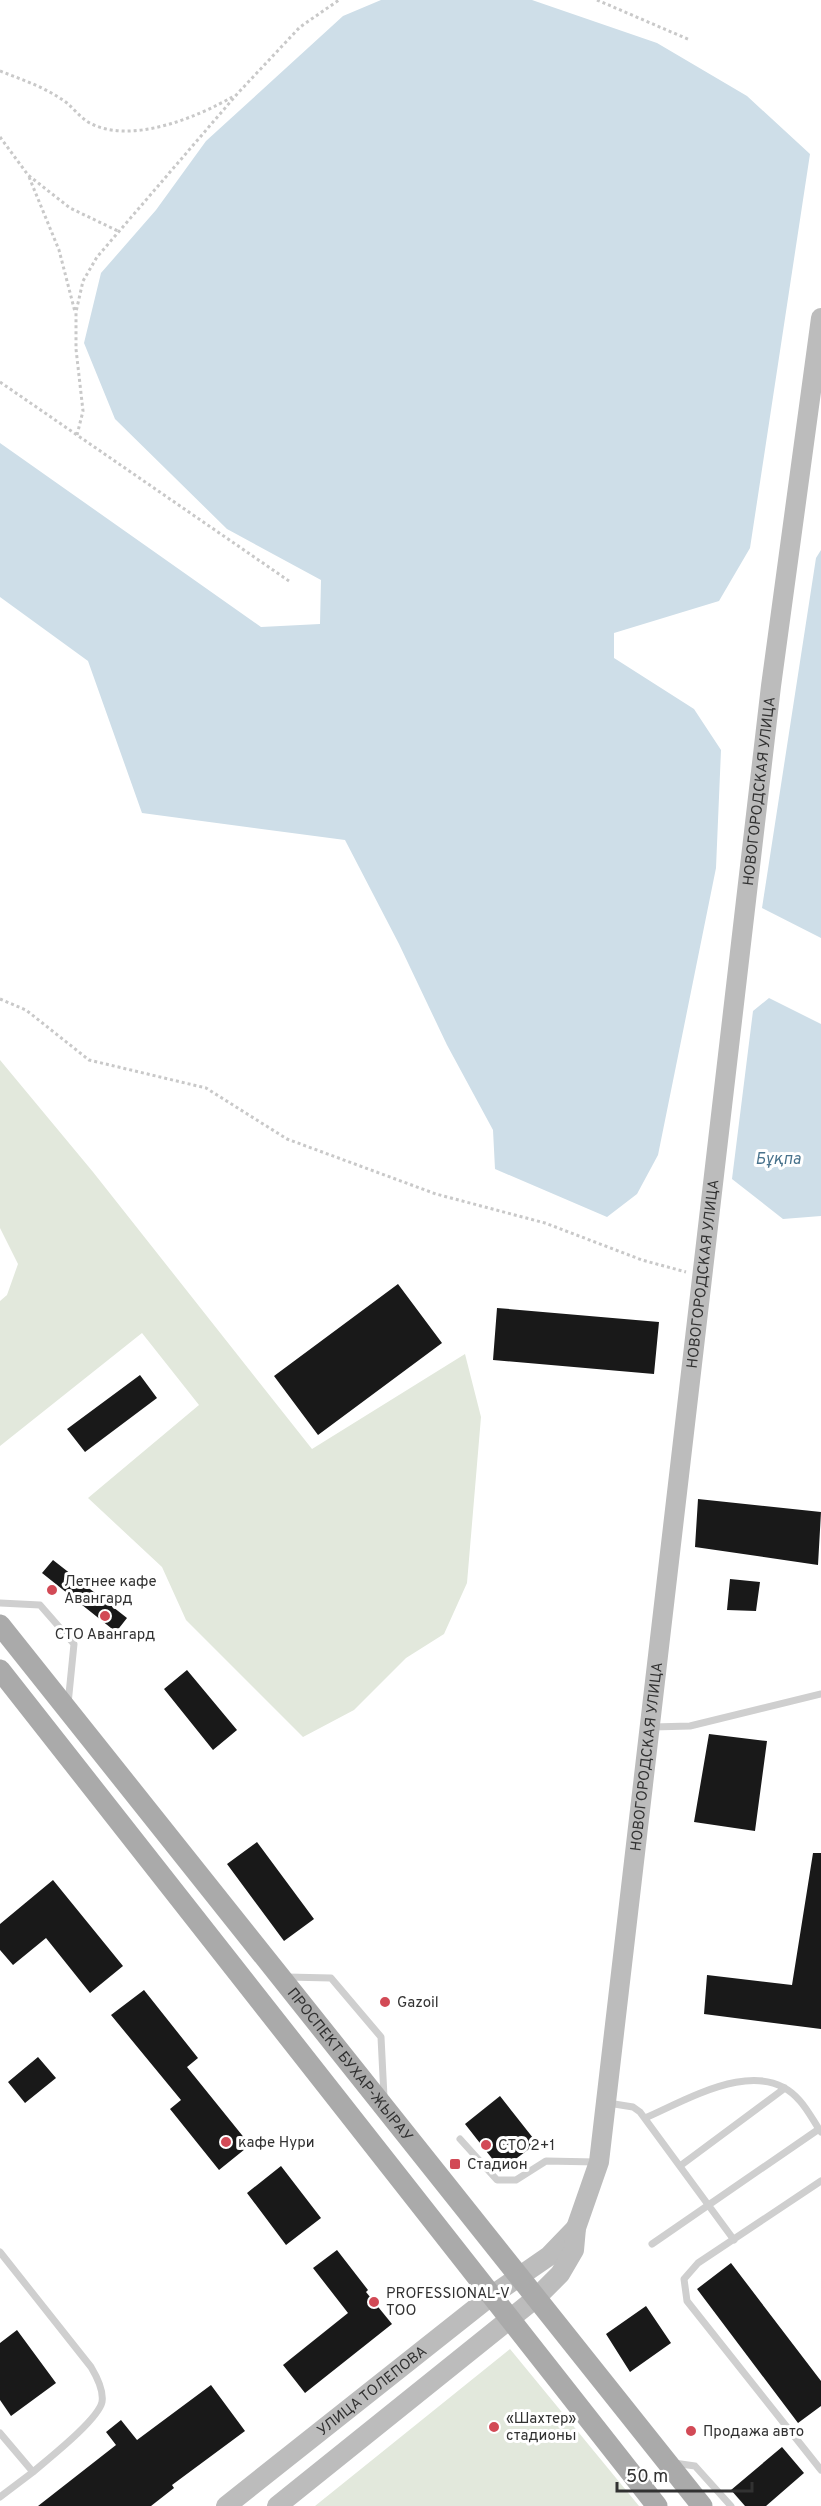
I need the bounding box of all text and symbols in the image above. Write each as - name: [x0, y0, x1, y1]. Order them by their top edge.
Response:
- street label: НОВОГОРОДСКАЯ УЛИЦА: [740, 696, 781, 887]
- water label: Бұқпа: [755, 1150, 801, 1170]
- street label: НОВОГОРОДСКАЯ УЛИЦА: [684, 1178, 724, 1370]
- place label: Летнее кафе Авангард: [64, 1573, 157, 1609]
- marker: Летнее кафе Авангард: [45, 1583, 59, 1597]
- marker: СТО Авангард: [98, 1609, 112, 1623]
- place label: СТО Авангард: [55, 1626, 155, 1645]
- street label: НОВОГОРОДСКАЯ УЛИЦА: [627, 1661, 668, 1852]
- street label: ПРОСПЕКТ БУХАР-ЖЫРАУ: [282, 1985, 416, 2146]
- place label: Gazoil: [397, 1994, 439, 2013]
- marker: Gazoil: [378, 1995, 392, 2009]
- place label: кафе Нури: [238, 2134, 315, 2153]
- marker: кафе Нури: [219, 2135, 233, 2149]
- place label: СТО 2+1: [498, 2137, 555, 2156]
- marker: СТО 2+1: [479, 2138, 493, 2152]
- place label: Стадион: [467, 2156, 528, 2175]
- marker: Стадион: [448, 2157, 462, 2171]
- place label: PROFESSIONAL-V ТОО: [386, 2285, 510, 2321]
- marker: PROFESSIONAL-V ТОО: [367, 2295, 381, 2309]
- street label: УЛИЦА ТОЛЕПОВА: [314, 2342, 431, 2441]
- place label: «Шахтер» стадионы: [506, 2410, 577, 2446]
- marker: «Шахтер» стадионы: [487, 2420, 501, 2434]
- place label: Продажа авто: [703, 2423, 804, 2442]
- marker: Продажа авто: [684, 2424, 698, 2438]
- scale bar: [617, 2455, 752, 2493]
- text: 50 m: [626, 2466, 668, 2489]

